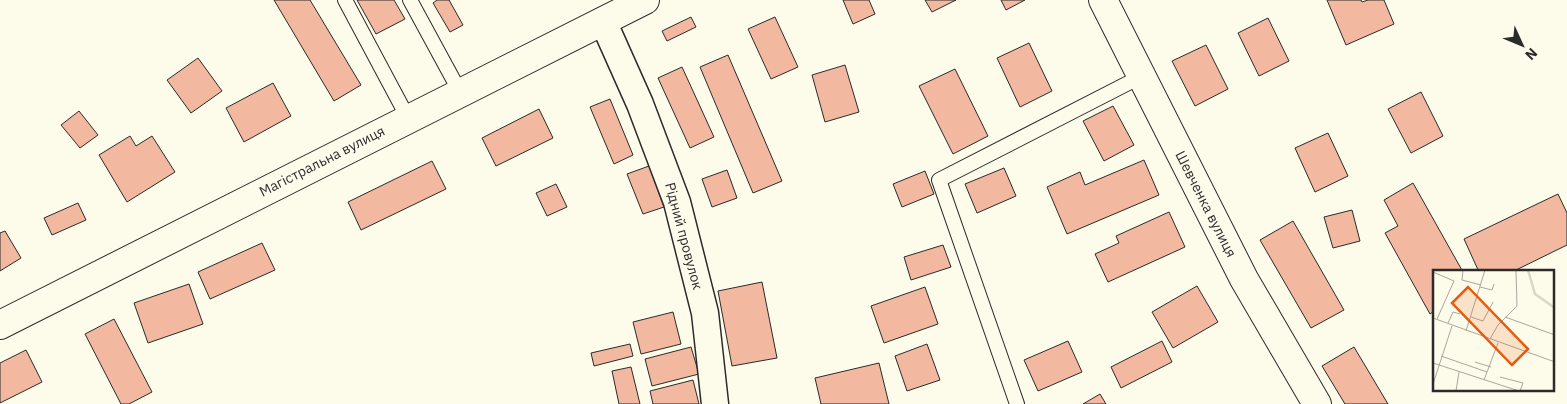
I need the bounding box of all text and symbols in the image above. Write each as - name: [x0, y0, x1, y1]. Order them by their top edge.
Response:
- north arrow: [1497, 20, 1547, 70]
- text: N: [1521, 44, 1541, 64]
- street label: Магістральна вулиця: [256, 122, 388, 200]
- street label: Шевченка вулиця: [1171, 148, 1241, 260]
- street label: Рідний провулок: [661, 180, 707, 292]
- inset map: [1433, 270, 1554, 392]

